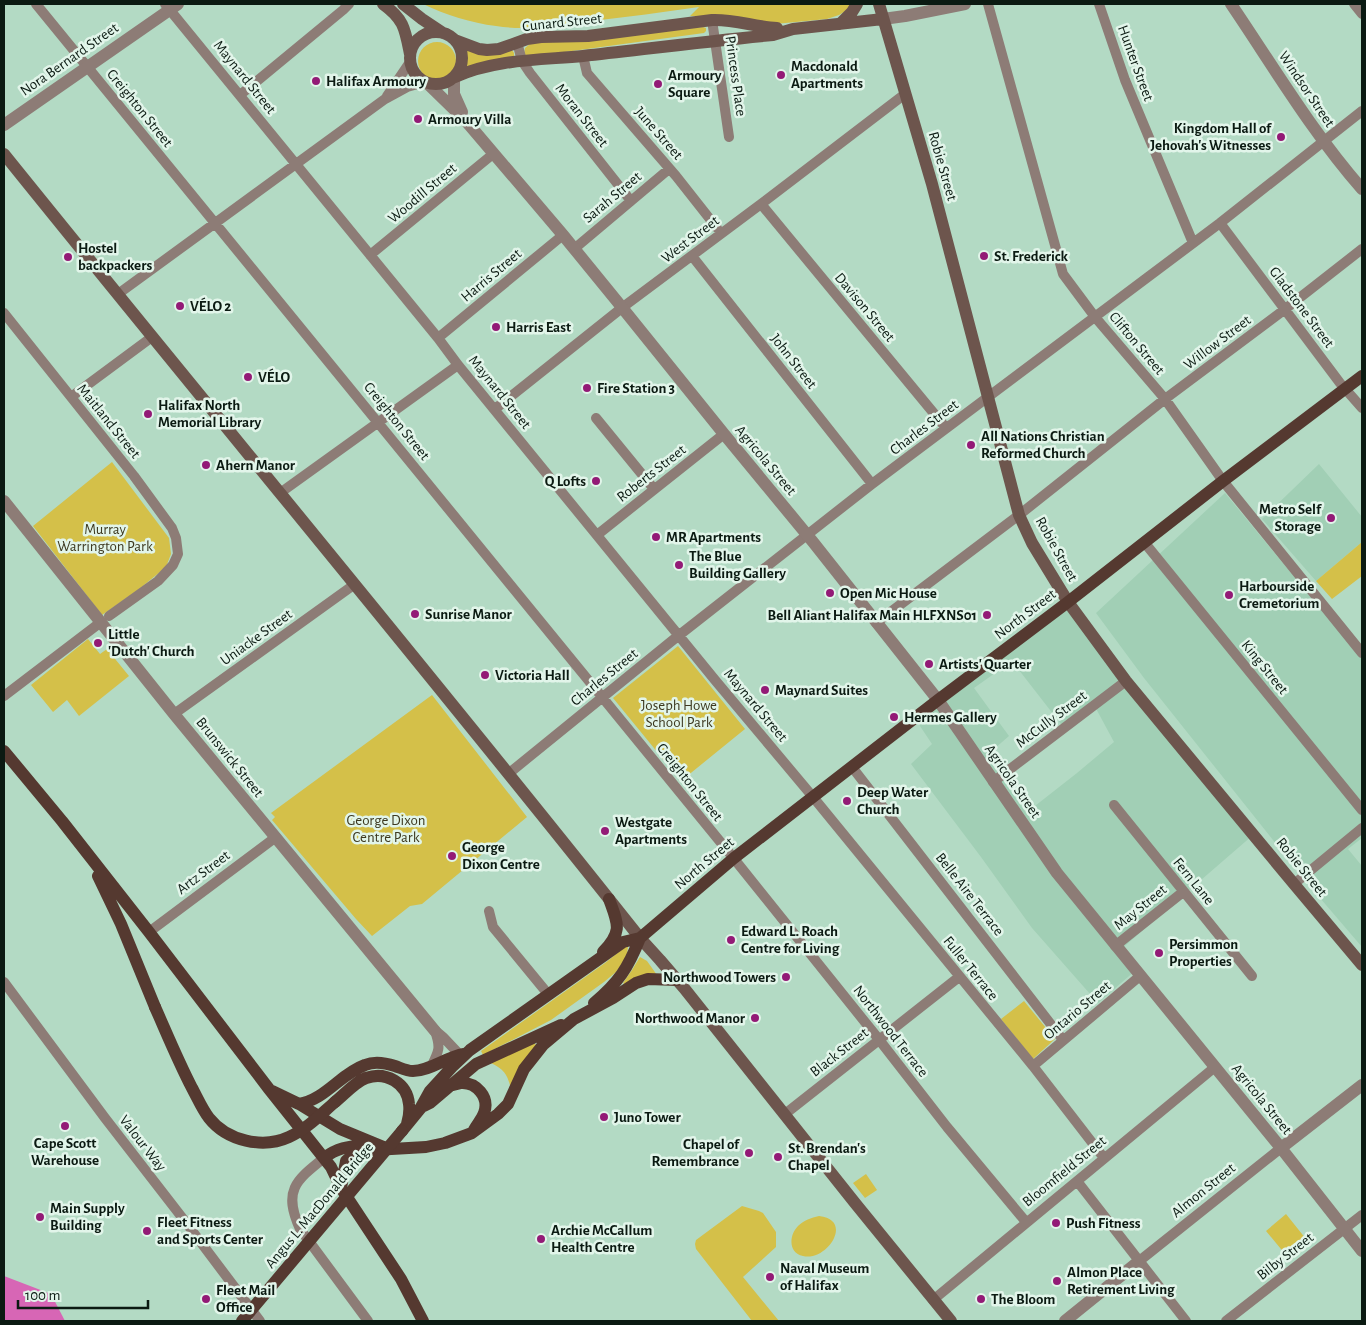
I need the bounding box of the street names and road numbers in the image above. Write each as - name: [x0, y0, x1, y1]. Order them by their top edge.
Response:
- street label: Cunard Street: [521, 11, 603, 34]
- street label: Nora Bernard Street: [18, 20, 121, 99]
- street label: Hunter Street: [1115, 23, 1156, 103]
- street label: Princess Place: [722, 35, 749, 117]
- street label: Maynard Street: [211, 38, 279, 117]
- street label: Windsor Street: [1276, 49, 1338, 130]
- street label: Creighton Street: [104, 67, 176, 150]
- street label: Moran Street: [552, 81, 611, 150]
- street label: June Street: [632, 104, 686, 163]
- street label: Robie Street: [925, 130, 960, 203]
- street label: Woodill Street: [385, 160, 460, 226]
- street label: Sarah Street: [580, 169, 644, 226]
- street label: West Street: [659, 213, 722, 266]
- street label: Harris Street: [458, 246, 524, 305]
- street label: Gladstone Street: [1266, 264, 1337, 351]
- street label: Davison Street: [832, 270, 898, 345]
- street label: Clifton Street: [1106, 309, 1167, 378]
- street label: Willow Street: [1181, 312, 1254, 372]
- street label: John Street: [768, 331, 820, 392]
- street label: Maynard Street: [466, 353, 534, 432]
- street label: Creighton Street: [361, 380, 433, 463]
- street label: Maitland Street: [74, 381, 143, 461]
- street label: Charles Street: [887, 397, 961, 458]
- street label: Agricola Street: [732, 423, 799, 498]
- street label: Roberts Street: [614, 442, 689, 505]
- street label: Robie Street: [1033, 514, 1080, 584]
- street label: North Street: [992, 587, 1059, 642]
- street label: Uniacke Street: [218, 606, 295, 668]
- street label: King Street: [1238, 637, 1291, 697]
- street label: Charles Street: [568, 646, 641, 709]
- street label: Maynard Street: [721, 666, 790, 745]
- street label: McCully Street: [1013, 688, 1090, 751]
- street label: Brunswick Street: [193, 715, 266, 800]
- street label: Creighton Street: [654, 741, 726, 824]
- street label: Agricola Street: [982, 742, 1044, 821]
- street label: North Street: [672, 834, 737, 892]
- street label: Robie Street: [1273, 835, 1330, 900]
- street label: Artz Street: [174, 848, 233, 897]
- street label: Belle Aire Terrace: [933, 850, 1007, 939]
- street label: Fern Lane: [1170, 855, 1217, 908]
- street label: May Street: [1111, 882, 1170, 933]
- street label: Fuller Terrace: [940, 933, 1001, 1003]
- street label: Ontario Street: [1041, 978, 1114, 1043]
- street label: Northwood Terrace: [850, 983, 931, 1080]
- street label: Black Street: [807, 1025, 871, 1080]
- street label: Agricola Street: [1229, 1061, 1295, 1138]
- street label: Valour Way: [116, 1113, 169, 1174]
- street label: Bloomfield Street: [1020, 1133, 1109, 1210]
- street label: Angus L. MacDonald Bridge: [262, 1139, 376, 1271]
- street label: Almon Street: [1169, 1160, 1238, 1220]
- street label: Bilby Street: [1254, 1230, 1317, 1283]

